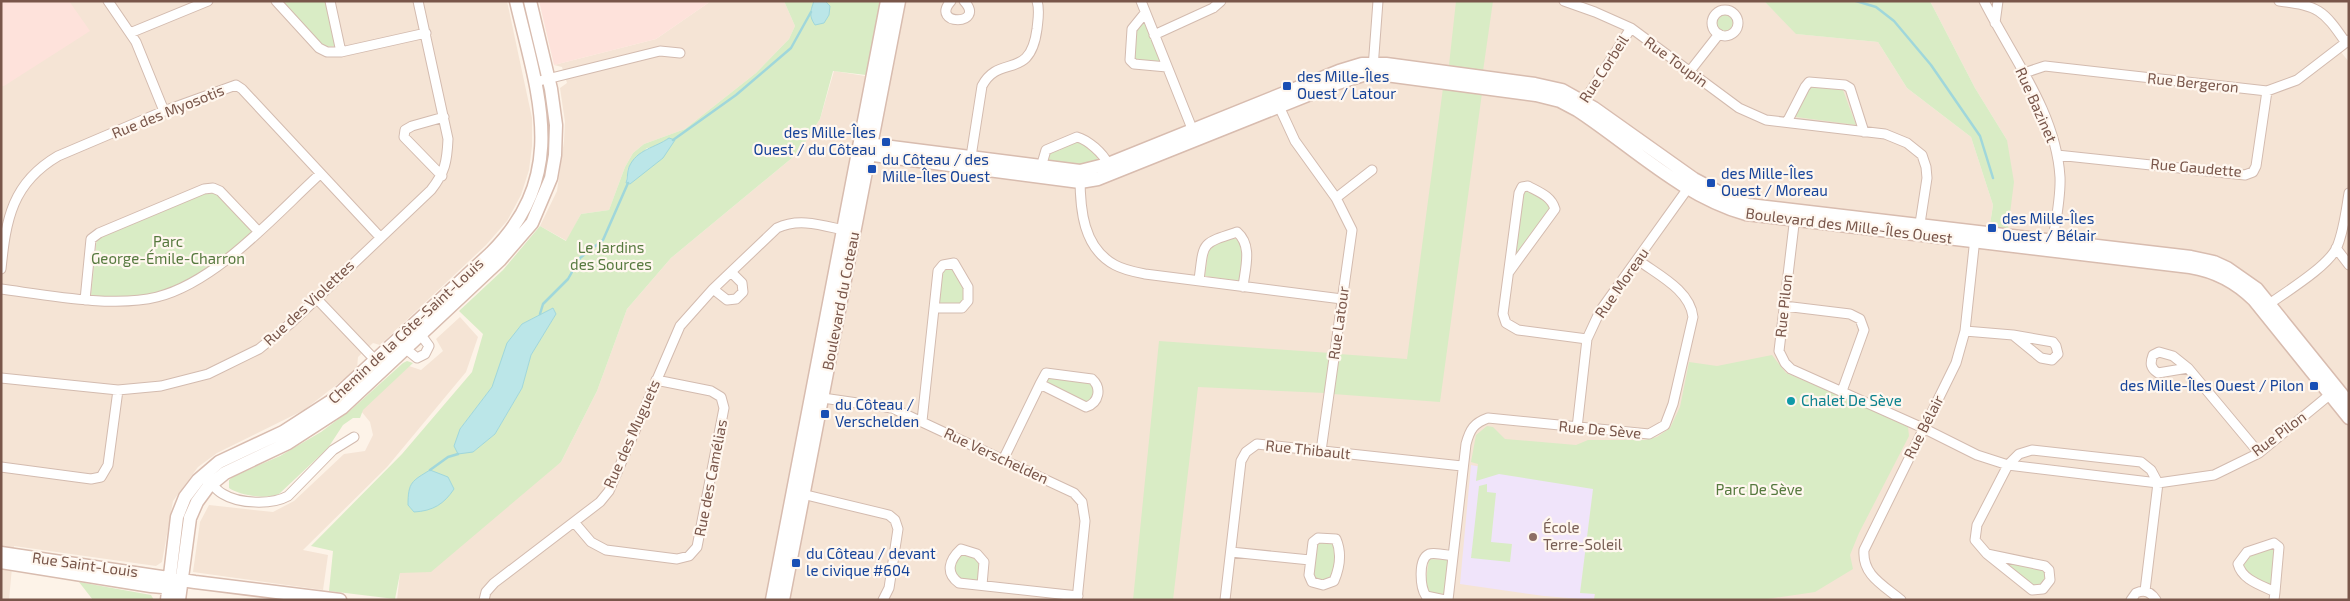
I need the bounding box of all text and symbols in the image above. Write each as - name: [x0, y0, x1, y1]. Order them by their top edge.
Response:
- street label: Rue Corbeil: [1575, 31, 1632, 106]
- street label: Rue Toupin: [1641, 32, 1712, 90]
- street label: Rue Bazinet: [2012, 64, 2062, 145]
- place label: des Mille-Îles Ouest / Latour: [1297, 67, 1396, 102]
- street label: Rue Bergeron: [2146, 68, 2240, 96]
- street label: Rue des Myosotis: [109, 80, 226, 142]
- marker: des Mille-Îles Ouest / Latour: [1281, 80, 1293, 92]
- place label: des Mille-Îles Ouest / du Côteau: [753, 123, 876, 158]
- marker: des Mille-Îles Ouest / du Côteau: [880, 136, 892, 148]
- place label: du Côteau / des Mille-Îles Ouest: [882, 150, 990, 185]
- street label: Rue Gaudette: [2150, 154, 2242, 180]
- marker: du Côteau / des Mille-Îles Ouest: [866, 163, 878, 175]
- place label: des Mille-Îles Ouest / Moreau: [1721, 164, 1828, 199]
- marker: des Mille-Îles Ouest / Moreau: [1705, 177, 1717, 189]
- street label: Boulevard des Mille-Îles Ouest: [1745, 203, 1954, 247]
- place label: des Mille-Îles Ouest / Bélair: [2002, 209, 2096, 244]
- marker: des Mille-Îles Ouest / Bélair: [1986, 222, 1998, 234]
- street label: Boulevard du Coteau: [818, 230, 862, 372]
- park label: Parc George-Émile-Charron: [91, 232, 245, 267]
- park label: Le Jardins des Sources: [570, 238, 652, 273]
- street label: Rue Moreau: [1590, 244, 1652, 321]
- street label: Chemin de la Côte-Saint-Louis: [324, 254, 487, 407]
- street label: Rue des Violettes: [259, 256, 357, 349]
- street label: Rue Pilon: [1771, 273, 1795, 338]
- street label: Rue Latour: [1324, 285, 1352, 361]
- place label: des Mille-Îles Ouest / Pilon: [2120, 376, 2304, 394]
- street label: Rue des Muguets: [599, 377, 663, 491]
- marker: des Mille-Îles Ouest / Pilon: [2308, 380, 2320, 392]
- place label: Chalet De Sève: [1801, 391, 1902, 409]
- street label: Rue Bélair: [1899, 392, 1947, 461]
- place label: du Côteau / Verschelden: [835, 395, 919, 430]
- marker: Chalet De Sève: [1785, 395, 1797, 407]
- street label: Rue Pilon: [2248, 407, 2309, 459]
- marker: du Côteau / Verschelden: [819, 408, 831, 420]
- street label: Rue De Sève: [1558, 416, 1642, 442]
- street label: Rue des Camélias: [690, 418, 730, 538]
- street label: Rue Verschelden: [941, 423, 1051, 487]
- street label: Rue Thibault: [1265, 436, 1352, 462]
- park label: Parc De Sève: [1715, 480, 1803, 498]
- place label: École Terre-Soleil: [1543, 518, 1623, 553]
- marker: École Terre-Soleil: [1527, 531, 1539, 543]
- place label: du Côteau / devant le civique #604: [806, 544, 936, 579]
- street label: Rue Saint-Louis: [31, 548, 139, 580]
- marker: du Côteau / devant le civique #604: [790, 557, 802, 569]

